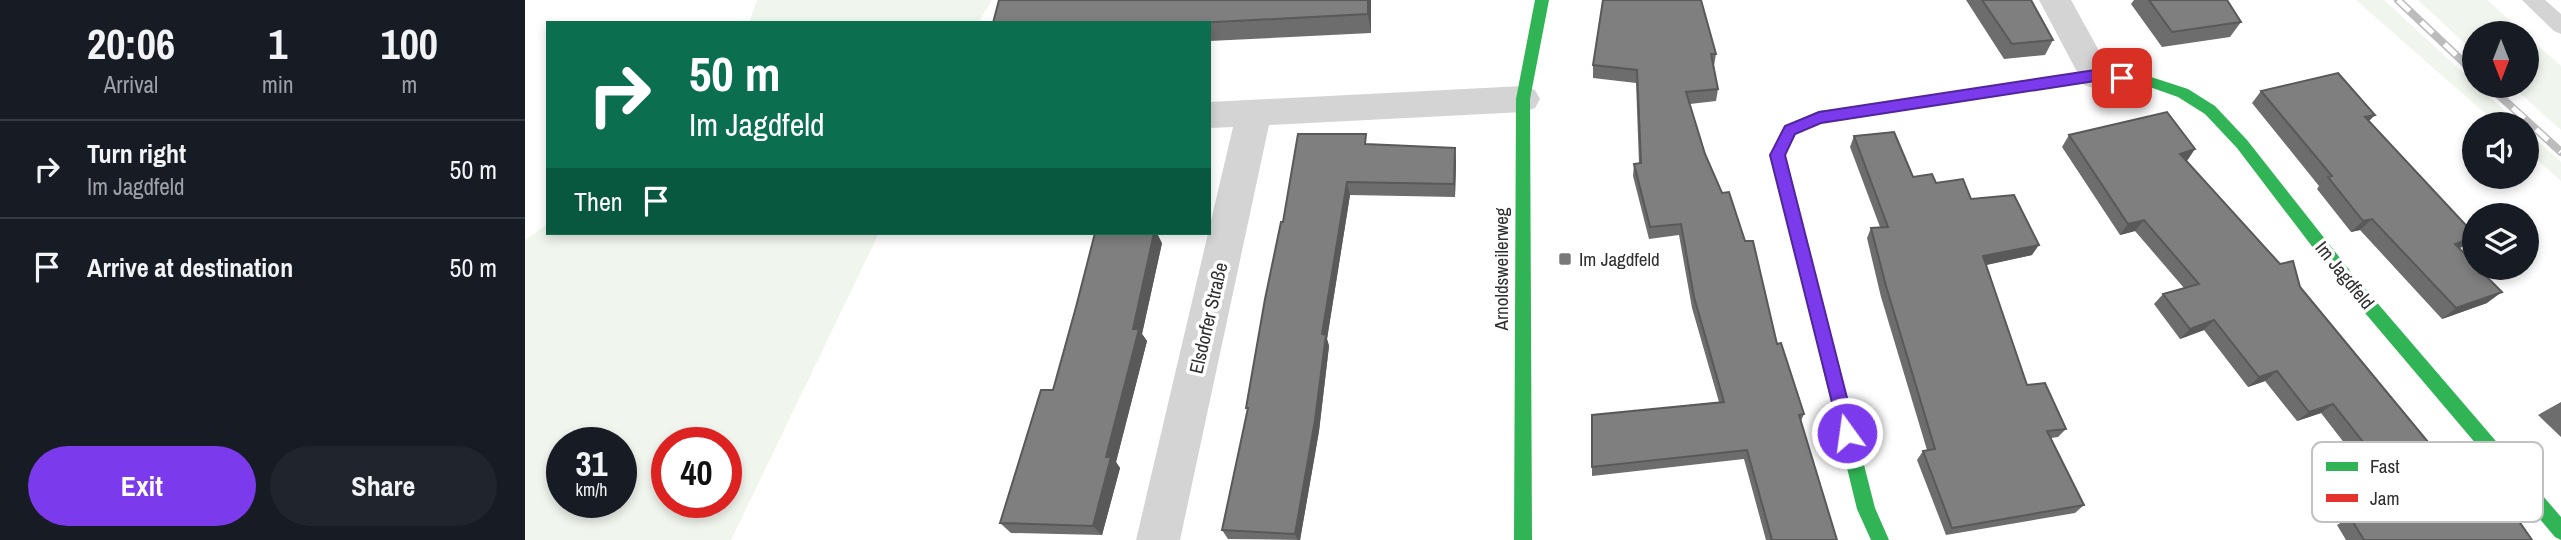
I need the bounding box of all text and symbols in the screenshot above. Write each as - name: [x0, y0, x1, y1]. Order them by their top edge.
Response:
- text: 20:06: [87, 16, 175, 72]
- text: 1: [268, 16, 287, 72]
- text: 100: [381, 16, 438, 72]
- north arrow: [2462, 21, 2539, 98]
- map controls: [2462, 21, 2539, 280]
- text: 50 m: [689, 40, 781, 106]
- pin: [2092, 48, 2152, 108]
- icon: right: [574, 49, 665, 140]
- icon: arrive: [2103, 59, 2141, 97]
- text: Arrival: [104, 69, 158, 100]
- text: min: [262, 69, 294, 100]
- text: m: [401, 69, 417, 100]
- text: Im Jagdfeld: [689, 103, 825, 146]
- button: sound: [2462, 112, 2539, 189]
- text: Turn right: [87, 136, 186, 171]
- icon: right: [28, 150, 66, 188]
- text: 50 m: [450, 152, 497, 187]
- text: Im Jagdfeld: [87, 171, 185, 202]
- icon: arrive: [637, 182, 675, 220]
- text: Then: [574, 184, 623, 219]
- button: layers: [2462, 203, 2539, 280]
- street label: Arnoldsweilerweg: [1488, 207, 1514, 331]
- street label: Im Jagdfeld: [2310, 236, 2380, 314]
- place label: Im Jagdfeld: [1579, 246, 1660, 272]
- icon: arrive: [28, 248, 66, 286]
- text: Arrive at destination: [87, 250, 293, 285]
- text: 50 m: [450, 250, 497, 285]
- marker: Im Jagdfeld: [1557, 251, 1573, 267]
- street label: Elsdorfer Straße: [1183, 260, 1233, 376]
- position arrow: [1810, 396, 1884, 470]
- speed limit sign: 40: [651, 427, 742, 518]
- text: 31: [576, 440, 607, 487]
- legend: [2312, 442, 2543, 522]
- button: Exit: [28, 446, 256, 526]
- button: Share: [270, 446, 497, 526]
- text: Fast: [2370, 453, 2400, 479]
- text: km/h: [576, 477, 608, 502]
- text: Jam: [2370, 485, 2399, 511]

